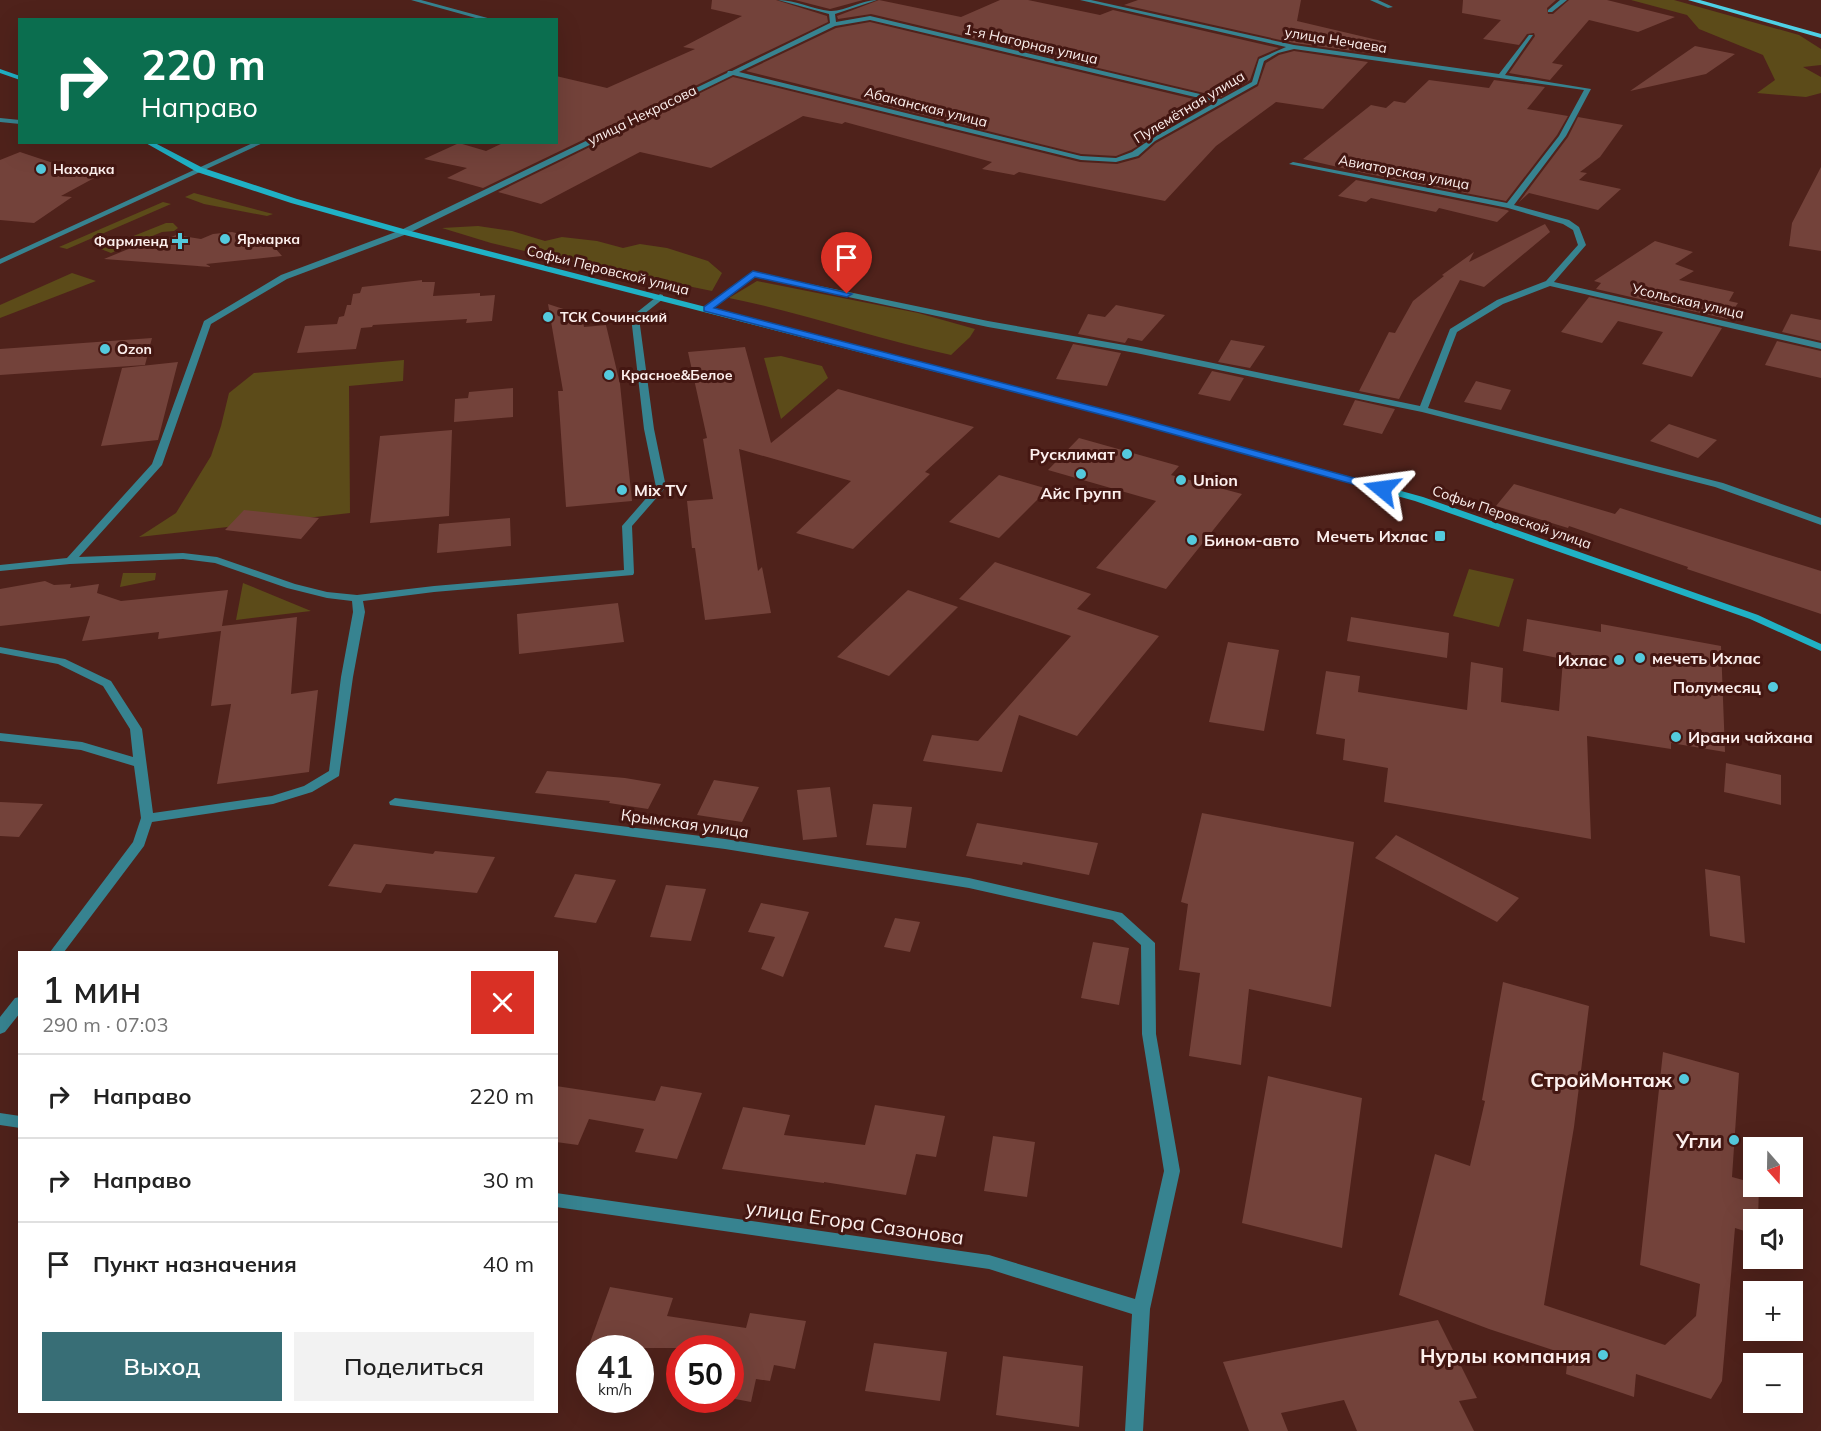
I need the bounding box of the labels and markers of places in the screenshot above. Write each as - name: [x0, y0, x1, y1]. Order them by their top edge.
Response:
- place label: Находка: [53, 160, 115, 178]
- marker: Находка: [34, 162, 48, 176]
- place label: Ярмарка: [237, 230, 300, 248]
- place label: Фармленд: [94, 232, 168, 250]
- marker: Ярмарка: [218, 232, 232, 246]
- pin: [821, 232, 872, 294]
- marker: Фармленд: [173, 234, 187, 248]
- place label: ТСК Сочинский: [560, 308, 667, 326]
- marker: ТСК Сочинский: [541, 310, 555, 324]
- place label: Ozon: [117, 340, 152, 358]
- marker: Ozon: [98, 342, 112, 356]
- place label: Красное&Белое: [621, 366, 733, 384]
- marker: Красное&Белое: [602, 368, 616, 382]
- place label: Русклимат: [1029, 444, 1115, 464]
- marker: Русклимат: [1120, 447, 1134, 461]
- marker: Айс Групп: [1074, 467, 1088, 481]
- place label: Union: [1193, 470, 1238, 490]
- marker: Union: [1174, 473, 1188, 487]
- place label: Mix TV: [634, 480, 687, 500]
- marker: Mix TV: [615, 483, 629, 497]
- place label: Айс Групп: [1041, 483, 1122, 503]
- place label: Мечеть Ихлас: [1316, 526, 1428, 546]
- marker: Мечеть Ихлас: [1433, 529, 1447, 543]
- place label: Бином-авто: [1204, 530, 1300, 550]
- marker: Бином-авто: [1185, 533, 1199, 547]
- place label: мечеть Ихлас: [1652, 648, 1761, 668]
- place label: Ихлас: [1558, 650, 1607, 670]
- marker: мечеть Ихлас: [1633, 651, 1647, 665]
- marker: Ихлас: [1612, 653, 1626, 667]
- place label: Полумесяц: [1673, 677, 1761, 697]
- marker: Полумесяц: [1766, 680, 1780, 694]
- place label: Ирани чайхана: [1688, 727, 1813, 747]
- marker: Ирани чайхана: [1669, 730, 1683, 744]
- place label: СтройМонтаж: [1530, 1067, 1673, 1092]
- marker: СтройМонтаж: [1677, 1072, 1691, 1086]
- place label: Угли: [1675, 1128, 1722, 1153]
- marker: Угли: [1727, 1133, 1741, 1147]
- place label: Нурлы компания: [1420, 1343, 1591, 1368]
- marker: Нурлы компания: [1596, 1348, 1610, 1362]

